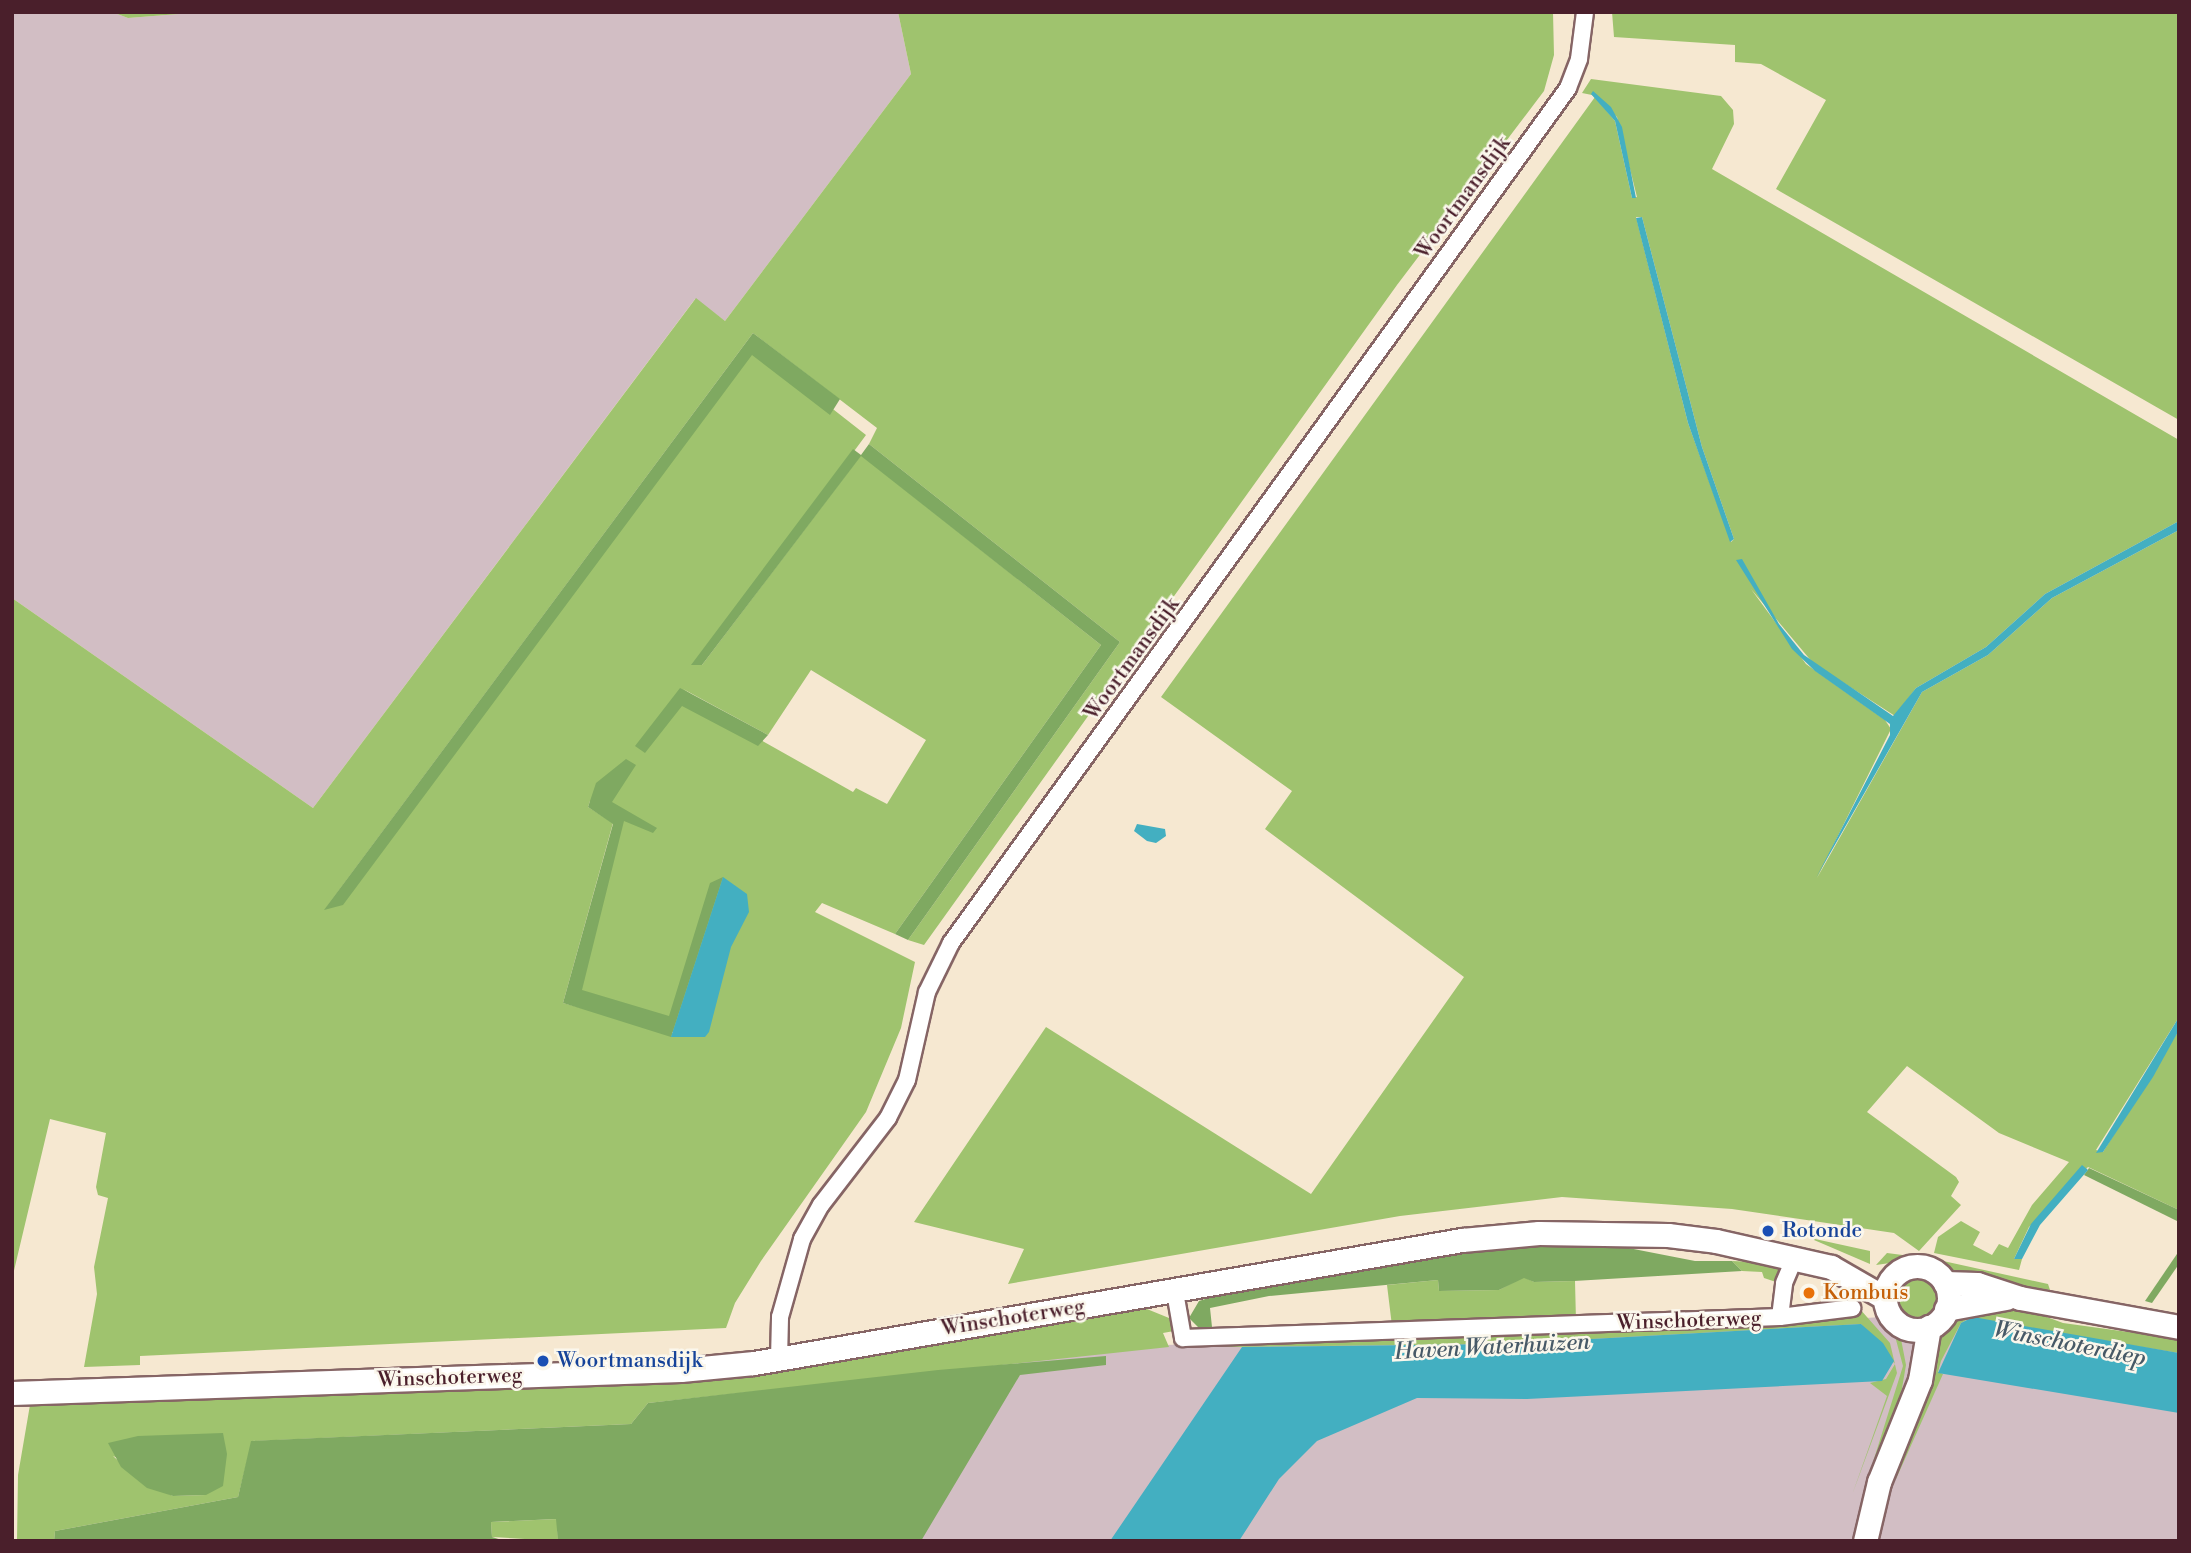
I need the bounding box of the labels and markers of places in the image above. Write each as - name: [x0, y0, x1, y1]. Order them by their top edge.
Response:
- place label: Rotonde: [1782, 1218, 1862, 1244]
- marker: Rotonde: [1760, 1223, 1776, 1239]
- place label: Kombuis: [1823, 1280, 1908, 1306]
- marker: Kombuis: [1801, 1285, 1817, 1301]
- place label: Woortmansdijk: [557, 1348, 702, 1374]
- marker: Woortmansdijk: [535, 1353, 551, 1369]

